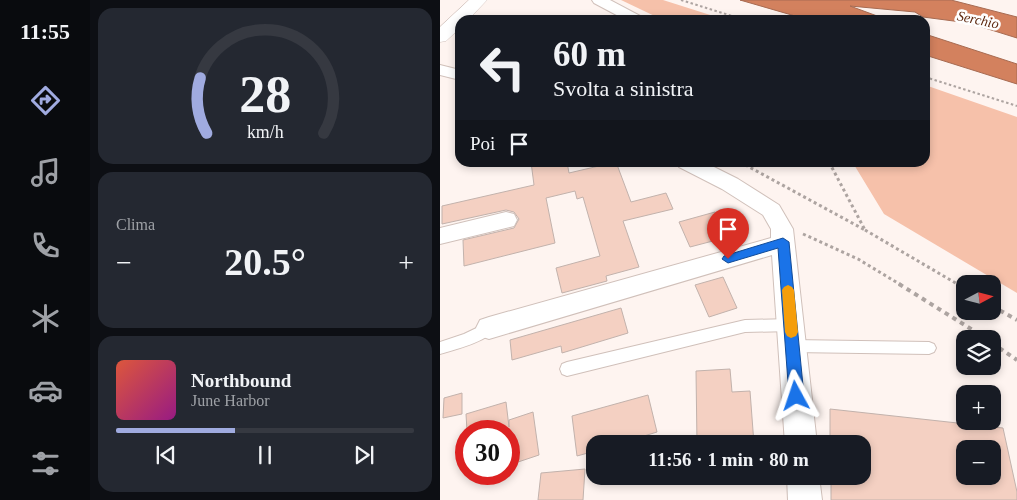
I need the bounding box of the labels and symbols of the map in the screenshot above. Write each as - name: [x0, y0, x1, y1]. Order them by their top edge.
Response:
- water label: Serchio: [956, 8, 1000, 32]
- pin: [707, 208, 749, 259]
- north arrow: [956, 275, 1001, 320]
- position arrow: [769, 369, 821, 421]
- speed limit sign: 30: [455, 420, 520, 485]

